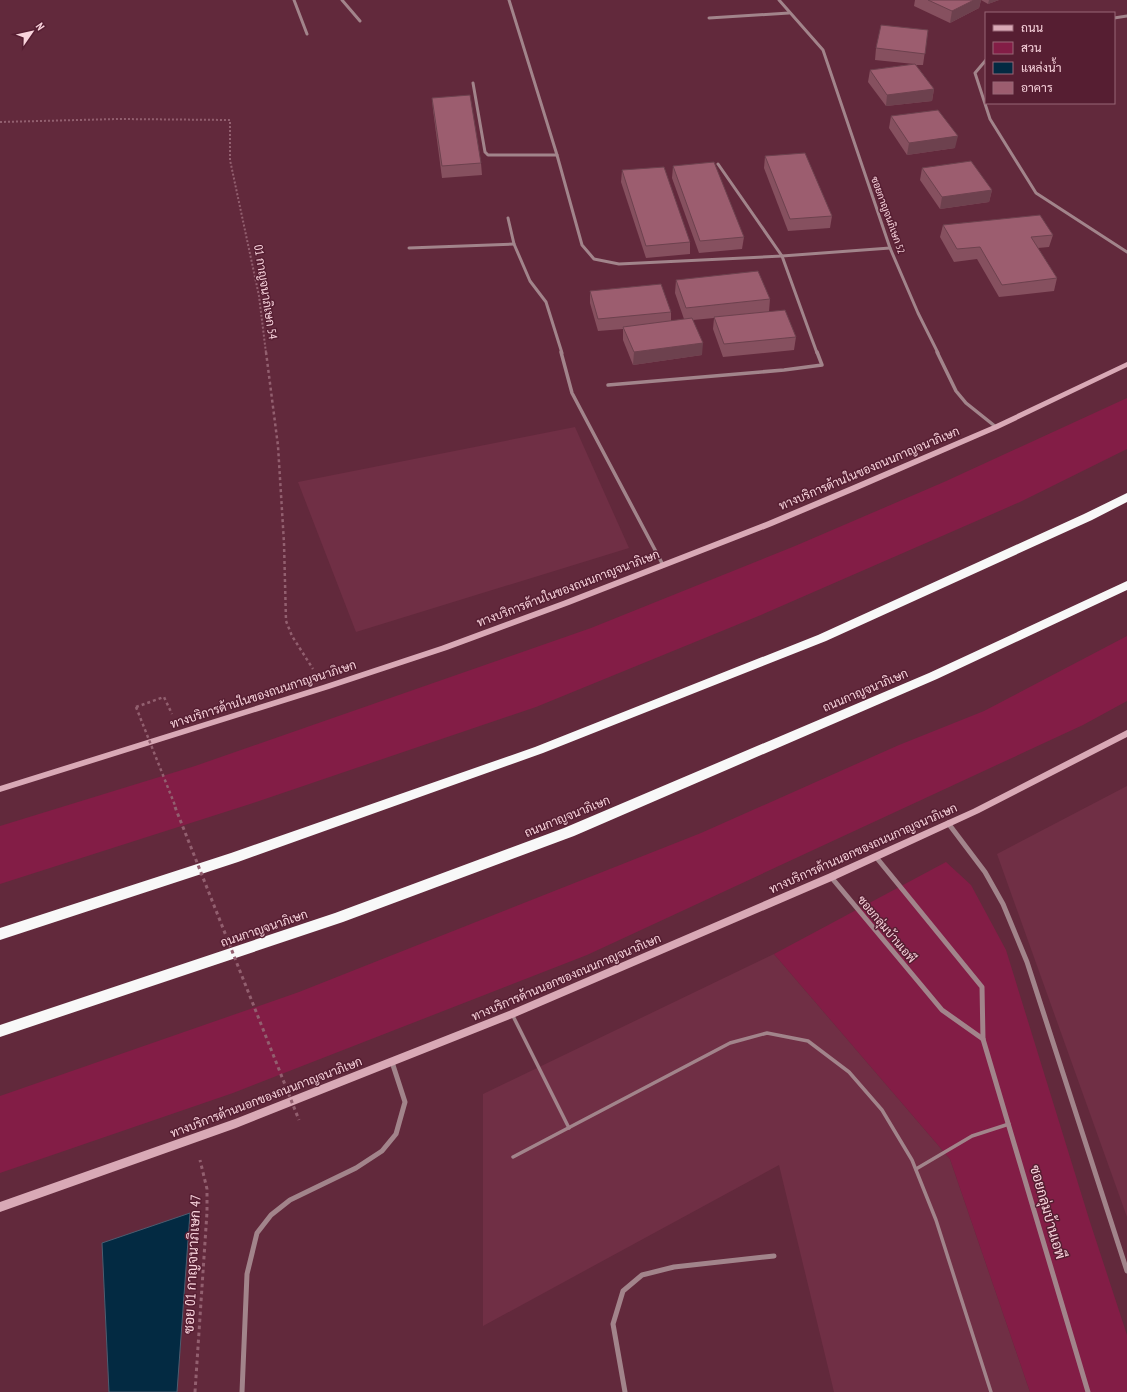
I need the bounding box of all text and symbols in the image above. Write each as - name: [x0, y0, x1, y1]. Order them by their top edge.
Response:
- north arrow: [12, 12, 52, 52]
- legend: [985, 12, 1115, 104]
- text: N: [33, 20, 48, 33]
- text: ถนน: [1021, 20, 1044, 35]
- text: สวน: [1021, 40, 1042, 55]
- text: แหล่งน้ำ: [1021, 57, 1061, 75]
- text: อาคาร: [1021, 80, 1053, 95]
- street label: ซอยกาญจนภิเษก 52: [868, 174, 908, 256]
- street label: 01 กาญจนาภิเษก 54: [251, 244, 281, 341]
- street label: ทางบริการด้านในของถนนกาญจนาภิเษก: [776, 423, 962, 513]
- street label: ทางบริการด้านในของถนนกาญจนาภิเษก: [474, 546, 662, 630]
- street label: ทางบริการด้านในของถนนกาญจนาภิเษก: [168, 657, 358, 731]
- street label: ถนนกาญจนาภิเษก: [820, 665, 910, 715]
- street label: ถนนกาญจนาภิเษก: [522, 792, 612, 840]
- street label: ทางบริการด้านนอกของถนนกาญจนาภิเษก: [767, 800, 959, 896]
- street label: ซอยกลุ่มบ้านเอพี: [853, 892, 919, 967]
- street label: ถนนกาญจนาภิเษก: [218, 906, 310, 950]
- street label: ทางบริการด้านนอกของถนนกาญจนาภิเษก: [469, 930, 663, 1024]
- street label: ทางบริการด้านนอกของถนนกาญจนาภิเษก: [168, 1053, 364, 1141]
- street label: ซอยกลุ่มบ้านเอพี: [1025, 1163, 1070, 1261]
- street label: ซอย 01 กาญจนาภิเษก 47: [179, 1194, 205, 1334]

